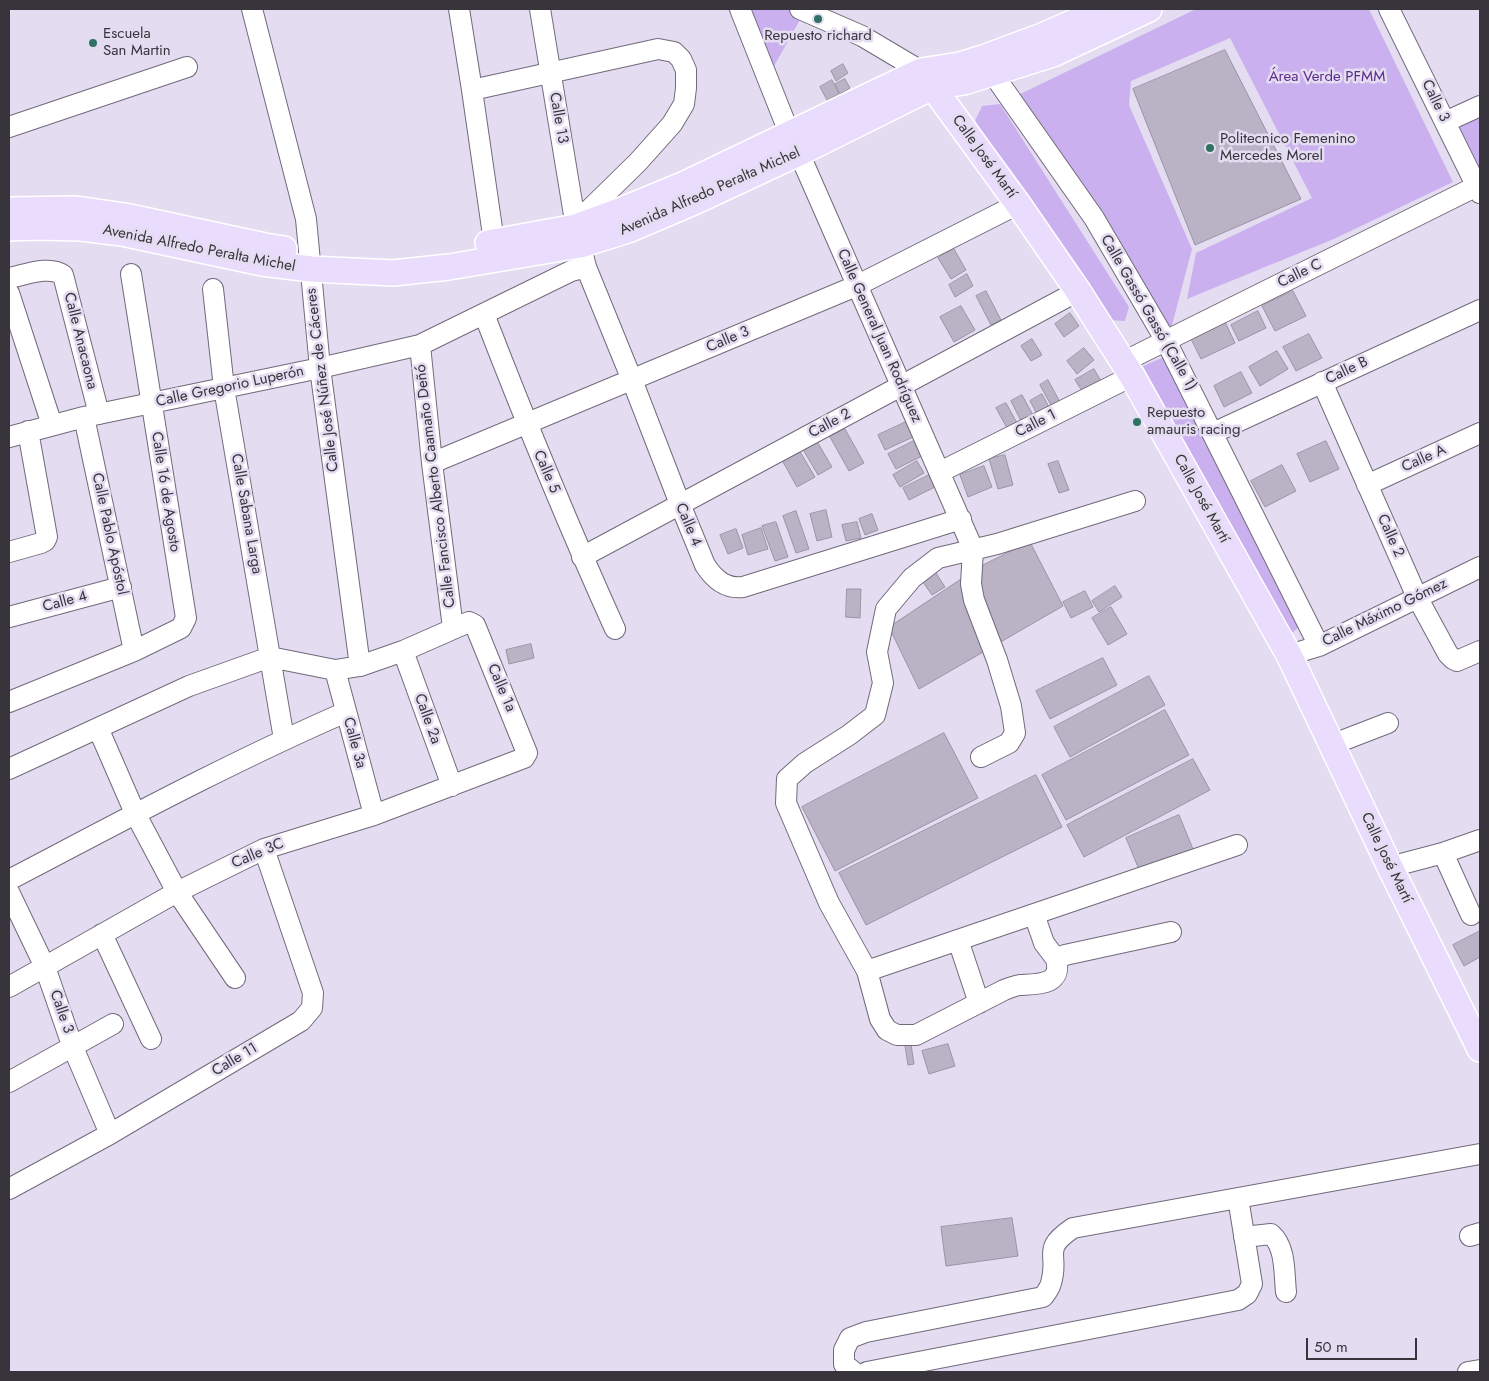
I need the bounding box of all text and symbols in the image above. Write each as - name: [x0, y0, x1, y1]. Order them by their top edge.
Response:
- marker: Repuesto richard: [812, 13, 824, 25]
- place label: Escuela San Martin: [103, 25, 171, 60]
- place label: Repuesto richard: [764, 27, 872, 45]
- marker: Escuela San Martin: [87, 37, 99, 49]
- park label: Área Verde PFMM: [1269, 68, 1385, 86]
- street label: Calle 3: [1417, 77, 1453, 125]
- street label: Calle 13: [545, 91, 571, 145]
- street label: Calle José Martí: [948, 112, 1020, 202]
- place label: Politecnico Femenino Mercedes Morel: [1220, 130, 1355, 165]
- marker: Politecnico Femenino Mercedes Morel: [1204, 142, 1216, 154]
- street label: Avenida Alfredo Peralta Michel: [617, 144, 803, 240]
- street label: Avenida Alfredo Peralta Michel: [101, 221, 297, 277]
- street label: Calle Gassó Gassó (Calle 1): [1096, 232, 1200, 394]
- street label: Calle General Juan Rodríguez: [833, 246, 925, 426]
- street label: Calle C: [1275, 256, 1325, 292]
- street label: Calle José Núñez de Cáceres: [303, 287, 343, 473]
- street label: Calle Anacaona: [59, 291, 101, 391]
- street label: Calle 3: [704, 323, 752, 357]
- street label: Calle B: [1323, 353, 1371, 389]
- street label: Calle Gregorio Luperón: [154, 363, 306, 411]
- street label: Calle Fancisco Alberto Caamaño Deñó: [412, 363, 460, 609]
- place label: Repuesto amauris racing: [1147, 404, 1240, 439]
- street label: Calle 2: [806, 405, 854, 443]
- street label: Calle 1: [1013, 406, 1059, 442]
- marker: Repuesto amauris racing: [1131, 416, 1143, 428]
- street label: Calle 16 de Agosto: [147, 430, 183, 554]
- street label: Calle A: [1399, 441, 1449, 477]
- street label: Calle 5: [529, 448, 563, 496]
- street label: Calle José Martí: [1169, 451, 1233, 547]
- street label: Calle Sabana Larga: [227, 452, 265, 576]
- street label: Calle Pablo Apóstol: [87, 471, 131, 597]
- street label: Calle 4: [671, 501, 705, 549]
- street label: Calle 2: [1373, 512, 1407, 560]
- street label: Calle Máximo Gómez: [1320, 575, 1450, 651]
- street label: Calle 4: [41, 587, 89, 617]
- street label: Calle 1a: [483, 661, 519, 715]
- street label: Calle 2a: [410, 691, 444, 747]
- street label: Calle 3a: [339, 716, 369, 770]
- street label: Calle José Martí: [1356, 810, 1416, 906]
- street label: Calle 3C: [229, 835, 287, 873]
- street label: Calle 3: [45, 988, 77, 1036]
- street label: Calle 11: [209, 1039, 261, 1081]
- scale bar: [1309, 1328, 1420, 1360]
- text: 50 m: [1314, 1336, 1348, 1358]

